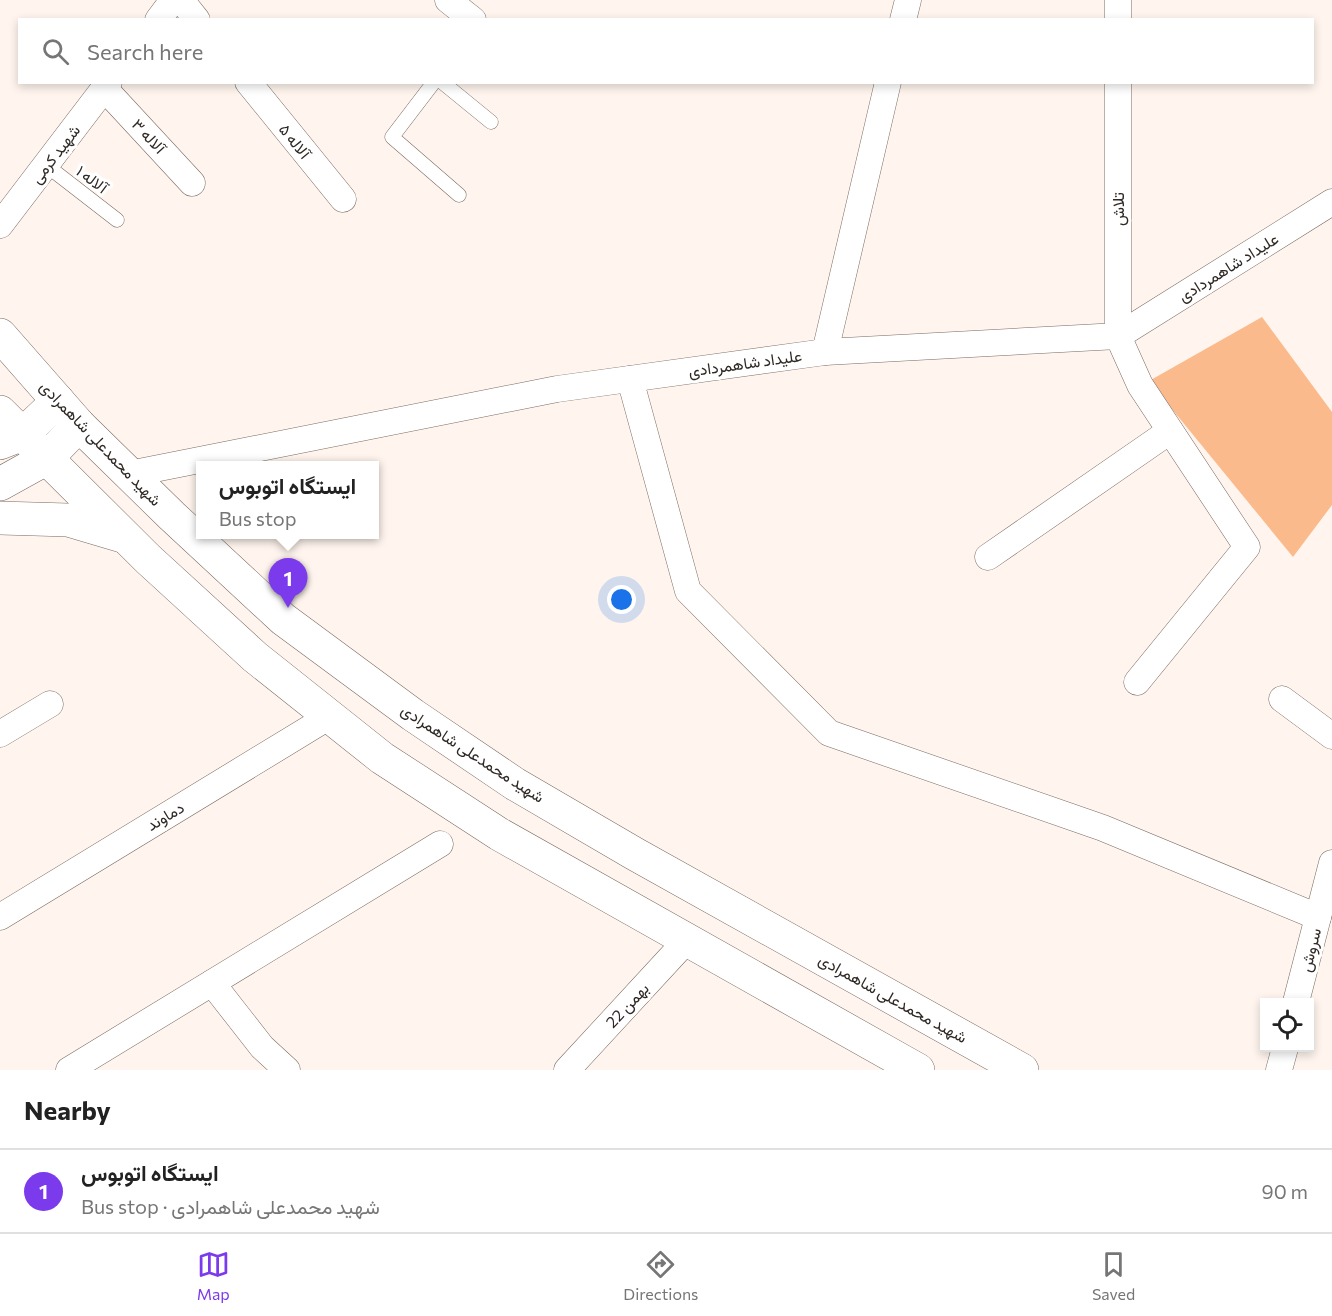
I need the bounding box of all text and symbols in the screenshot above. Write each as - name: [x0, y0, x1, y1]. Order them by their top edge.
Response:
- search box: [18, 18, 1314, 84]
- icon: search: [39, 35, 72, 68]
- text: Search here: [87, 38, 203, 65]
- street label: آلاله ۳: [129, 114, 171, 158]
- street label: آلاله ۵: [276, 119, 316, 163]
- street label: شهید کرمی: [26, 121, 85, 188]
- street label: آلاله ۱: [73, 161, 113, 197]
- street label: تلاش: [1108, 192, 1129, 226]
- street label: علیداد شاهمردادی: [1174, 228, 1282, 307]
- street label: علیداد شاهمردادی: [687, 345, 803, 382]
- street label: شهید محمدعلی شاهمرادی: [35, 376, 166, 511]
- popup: [196, 461, 379, 539]
- text: ایستگاه اتوبوس: [219, 472, 356, 499]
- text: Bus stop: [219, 506, 297, 530]
- pin: 1: [268, 558, 308, 608]
- your location: [607, 585, 636, 614]
- street label: شهید محمدعلی شاهمرادی: [397, 699, 548, 808]
- street label: دماوند: [142, 797, 188, 836]
- street label: سروش: [1295, 926, 1326, 974]
- street label: شهید محمدعلی شاهمرادی: [815, 949, 971, 1048]
- street label: 22 بهمن: [601, 978, 654, 1032]
- map controls: [1260, 998, 1314, 1052]
- button: locate: [1260, 998, 1314, 1052]
- text: Nearby: [24, 1094, 111, 1125]
- text: ایستگاه اتوبوس: [81, 1159, 219, 1186]
- text: 1: [39, 1179, 48, 1203]
- text: 90 m: [1262, 1179, 1308, 1203]
- text: Bus stop · شهید محمدعلی شاهمرادی: [81, 1194, 380, 1218]
- tab: Map: [197, 1248, 230, 1303]
- tab: Directions: [623, 1248, 698, 1303]
- tab: Saved: [1092, 1248, 1135, 1303]

